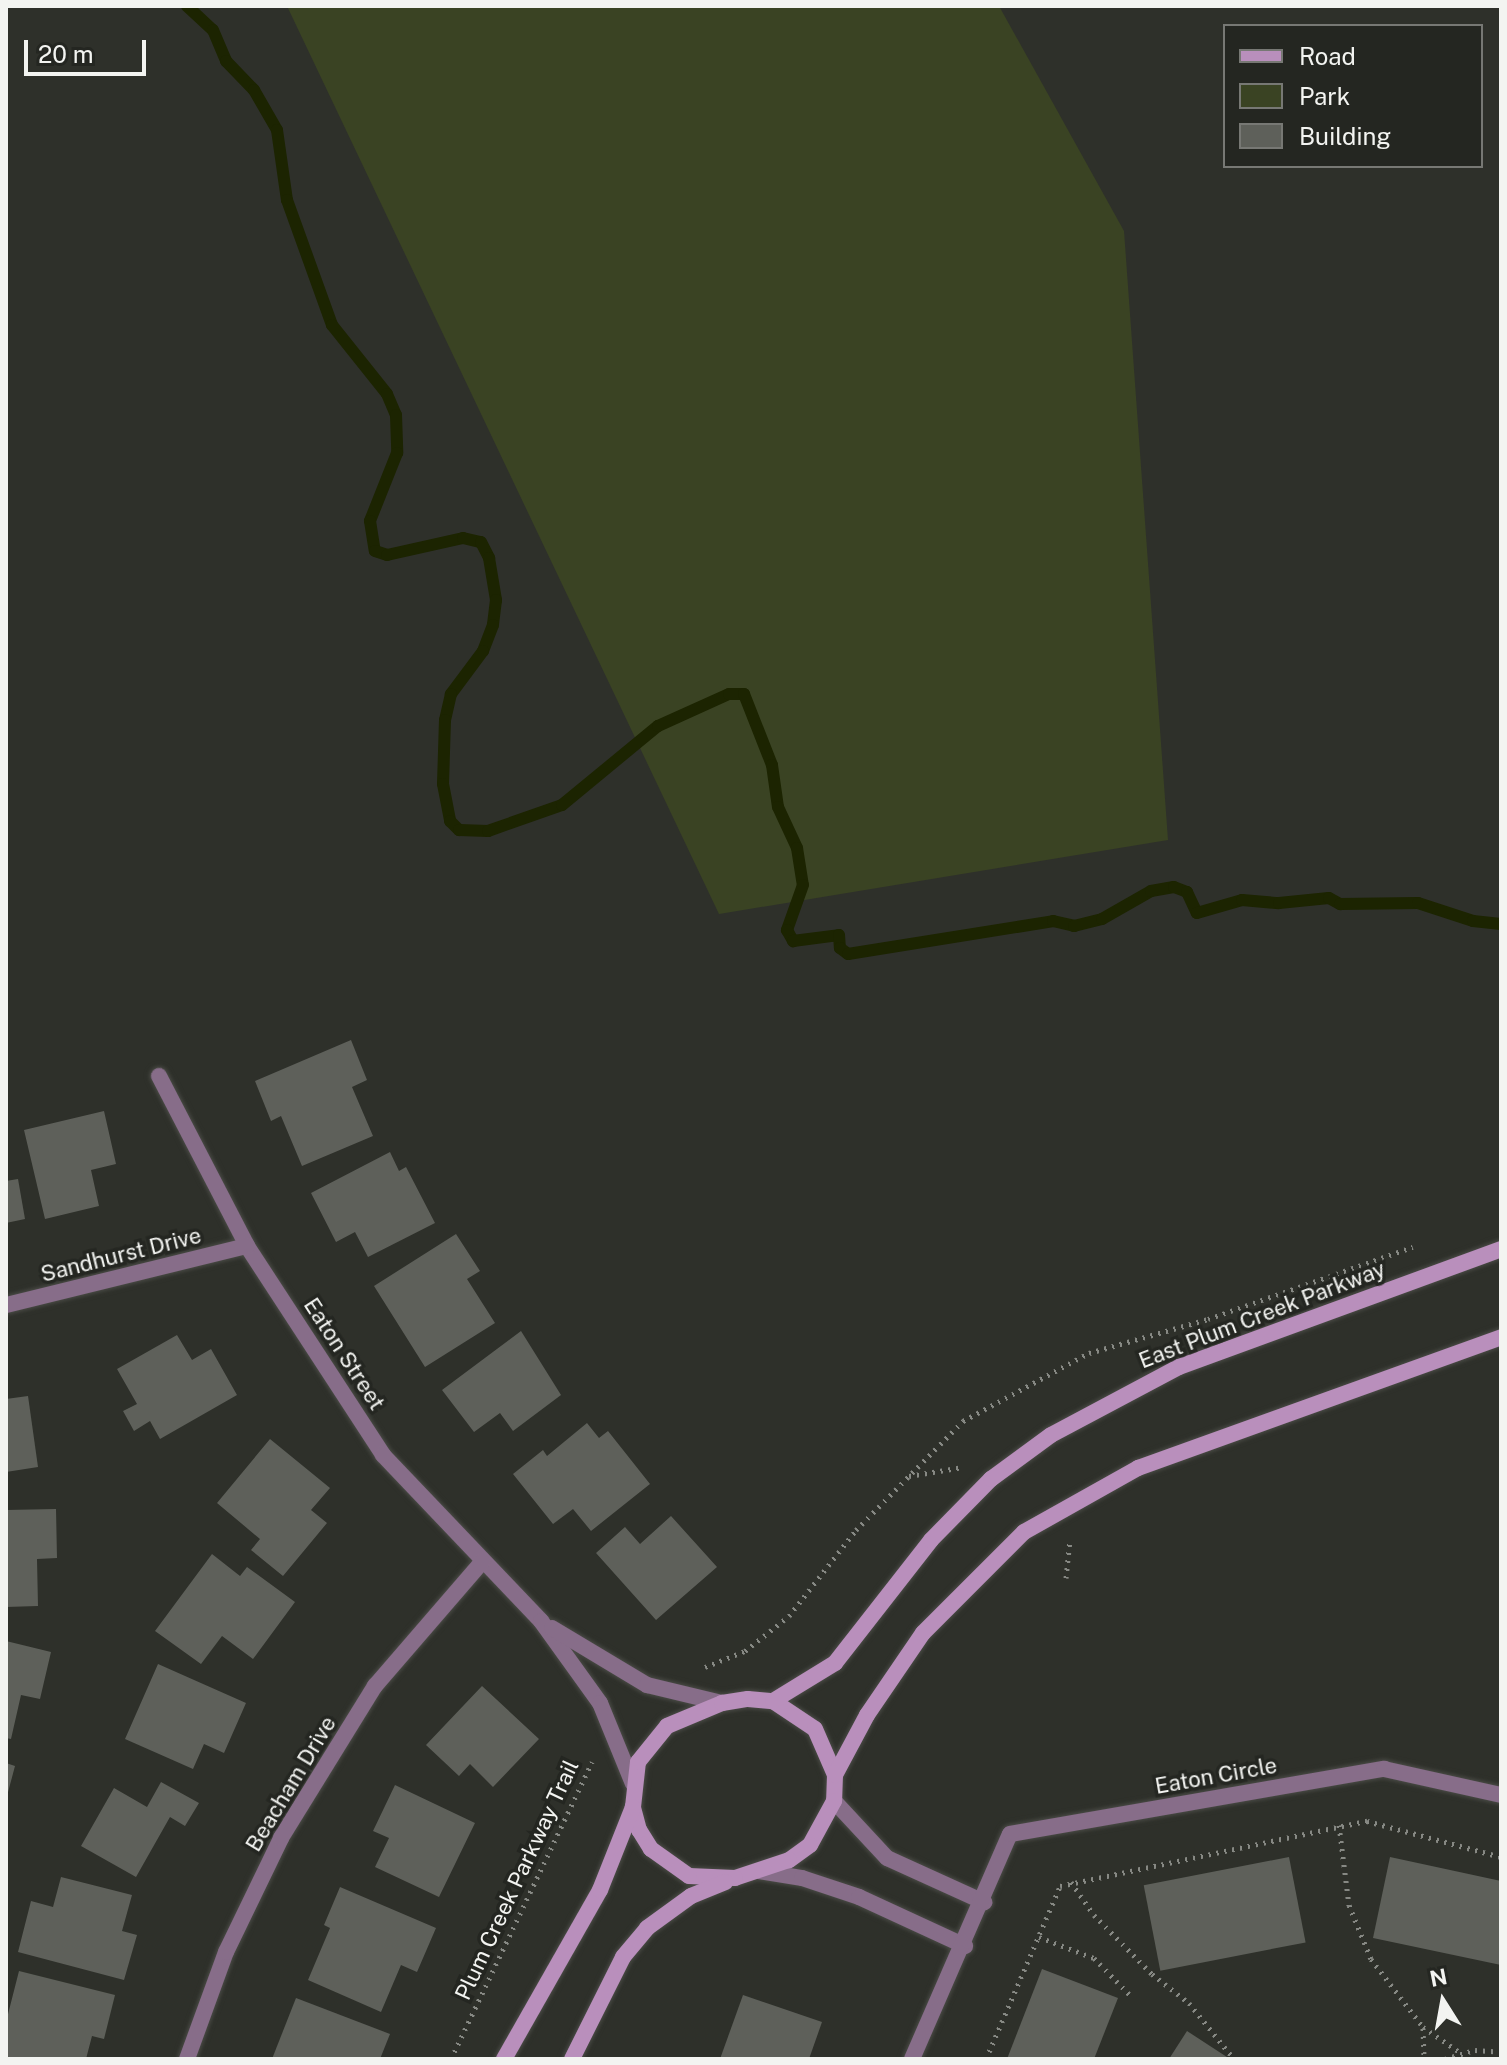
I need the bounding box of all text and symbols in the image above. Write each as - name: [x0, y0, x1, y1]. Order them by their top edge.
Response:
- scale bar: [28, 24, 150, 74]
- legend: [1223, 24, 1483, 168]
- text: 20 m: [38, 40, 94, 68]
- text: Road: [1299, 42, 1356, 70]
- text: Park: [1299, 82, 1350, 110]
- text: Building: [1299, 122, 1391, 150]
- street label: Sandhurst Drive: [38, 1222, 204, 1288]
- street label: East Plum Creek Parkway: [1135, 1256, 1389, 1374]
- street label: Eaton Street: [298, 1293, 390, 1415]
- street label: Beacham Drive: [240, 1712, 342, 1856]
- street label: Eaton Circle: [1153, 1752, 1279, 1800]
- street label: Plum Creek Parkway Trail: [450, 1756, 584, 2004]
- north arrow: [1403, 1961, 1483, 2041]
- text: N: [1427, 1963, 1449, 1992]

